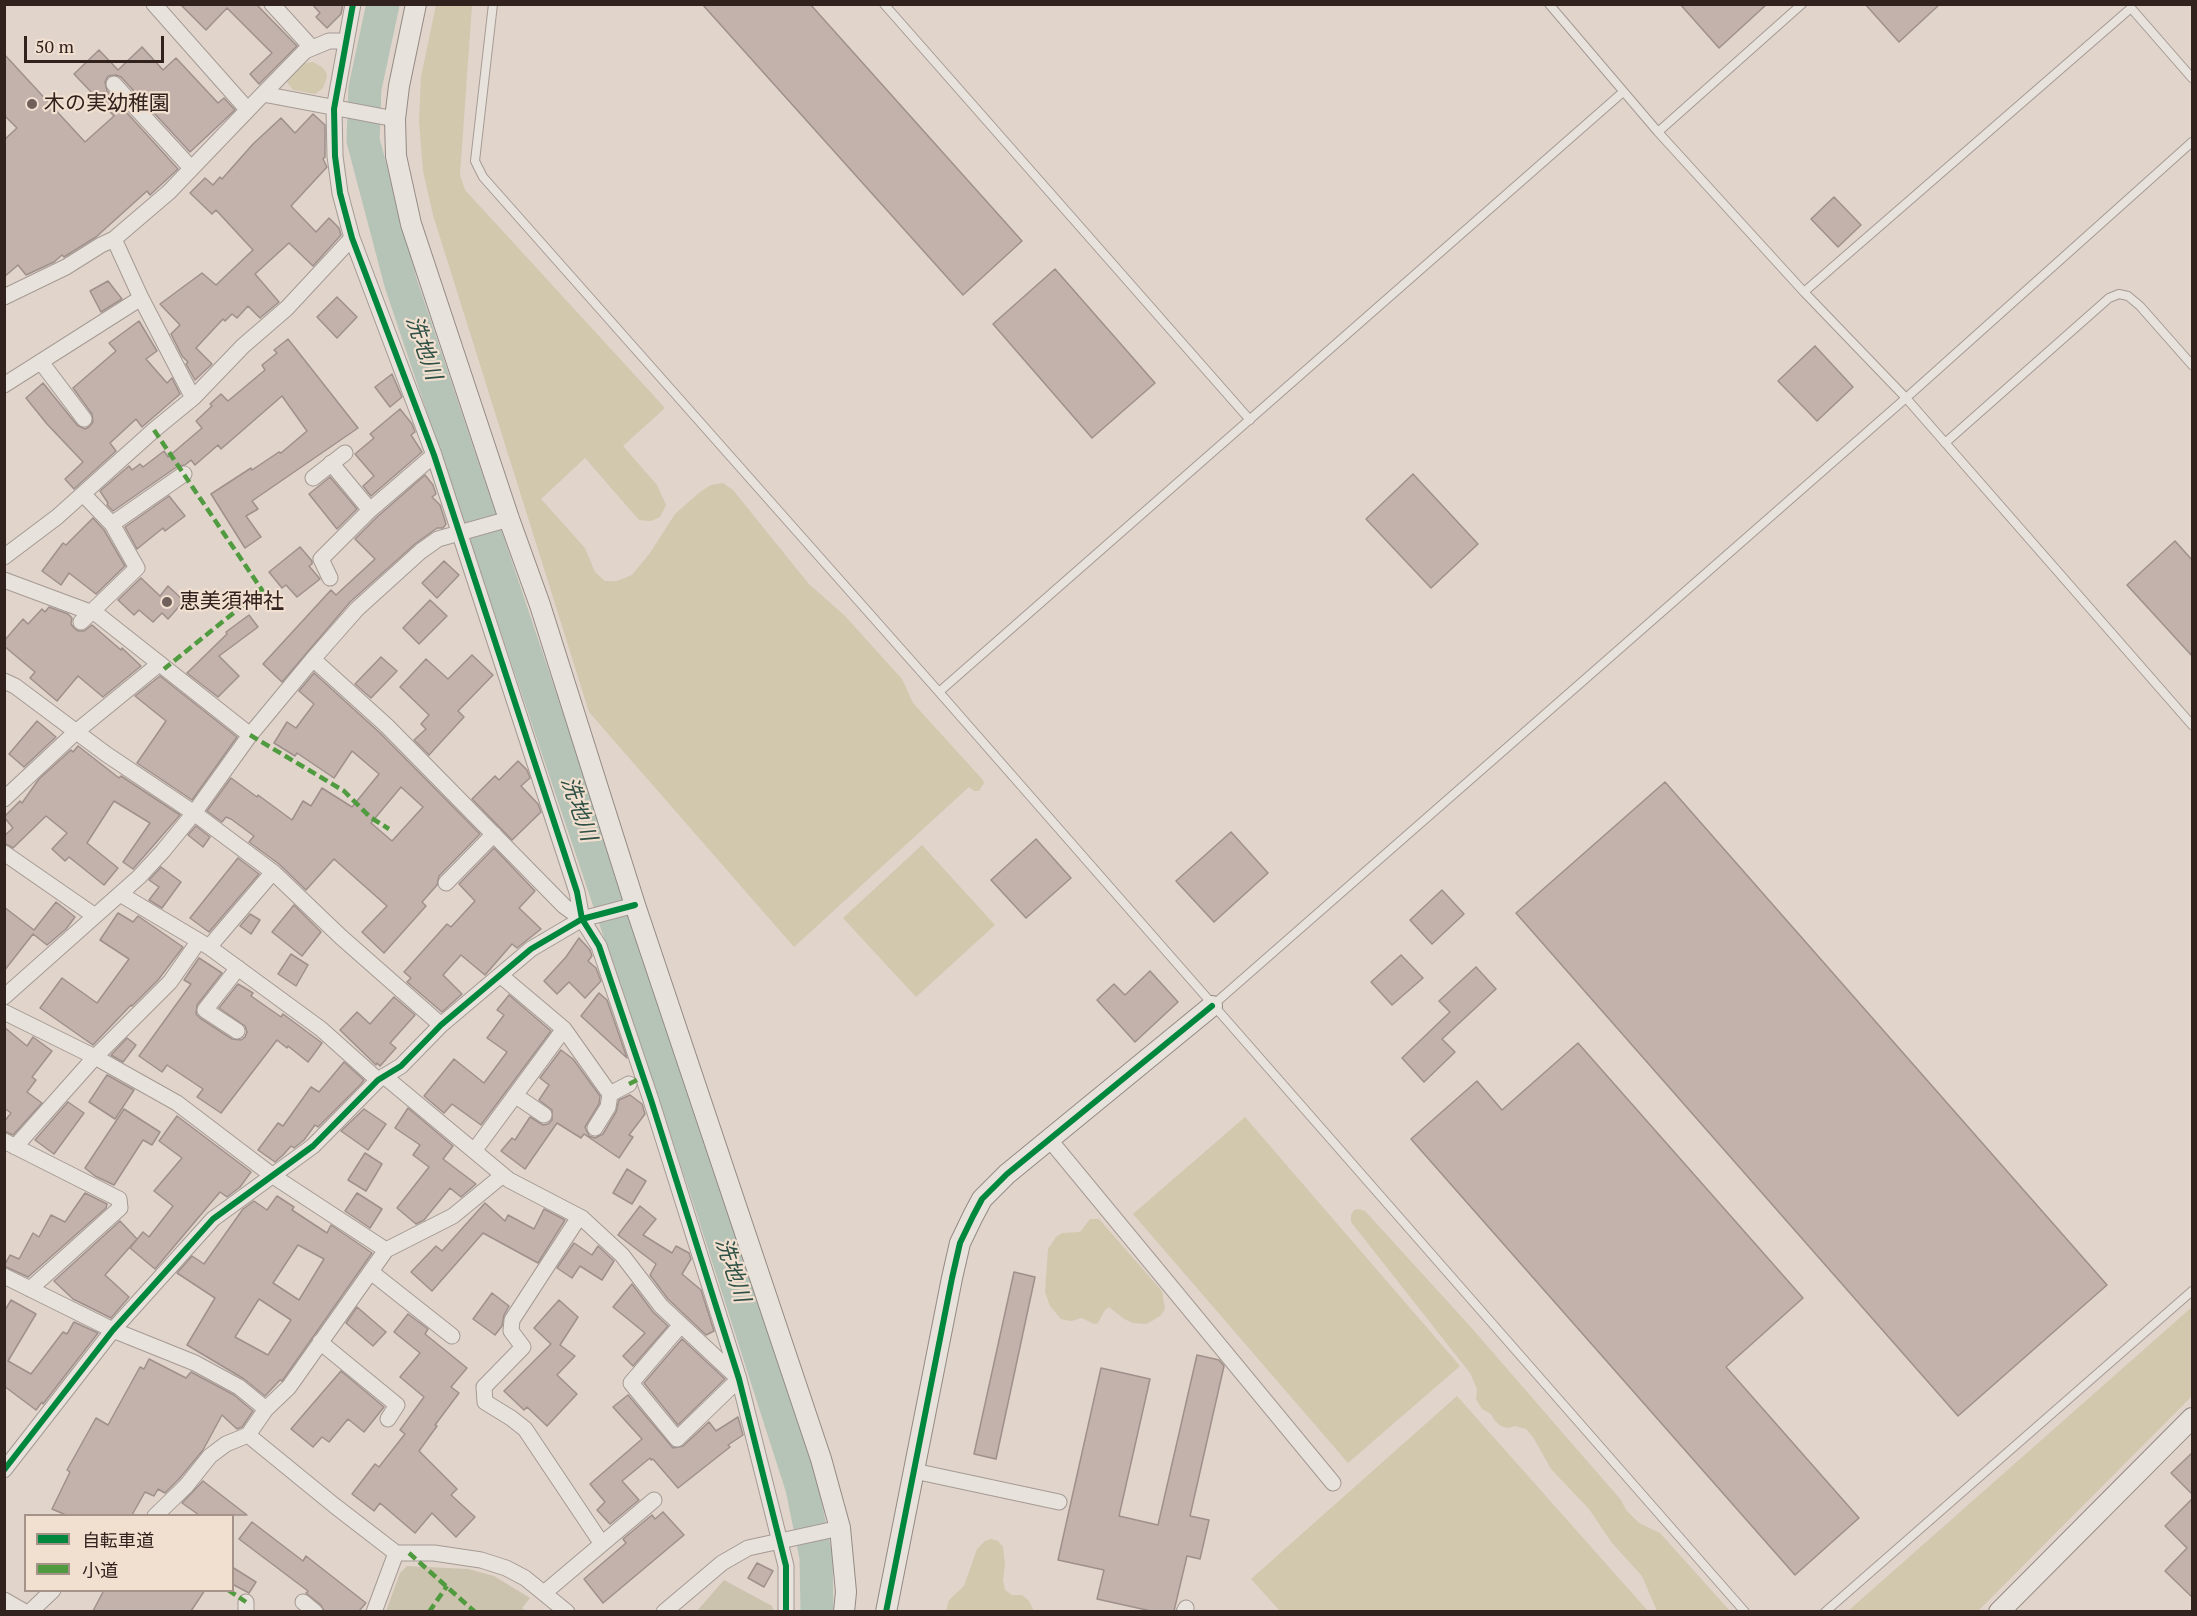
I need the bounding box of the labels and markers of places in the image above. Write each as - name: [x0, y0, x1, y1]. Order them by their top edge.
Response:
- place label: 木の実幼稚園: [44, 91, 170, 117]
- marker: 木の実幼稚園: [25, 97, 39, 111]
- place label: 恵美須神社: [179, 589, 284, 615]
- marker: 恵美須神社: [160, 595, 174, 609]

